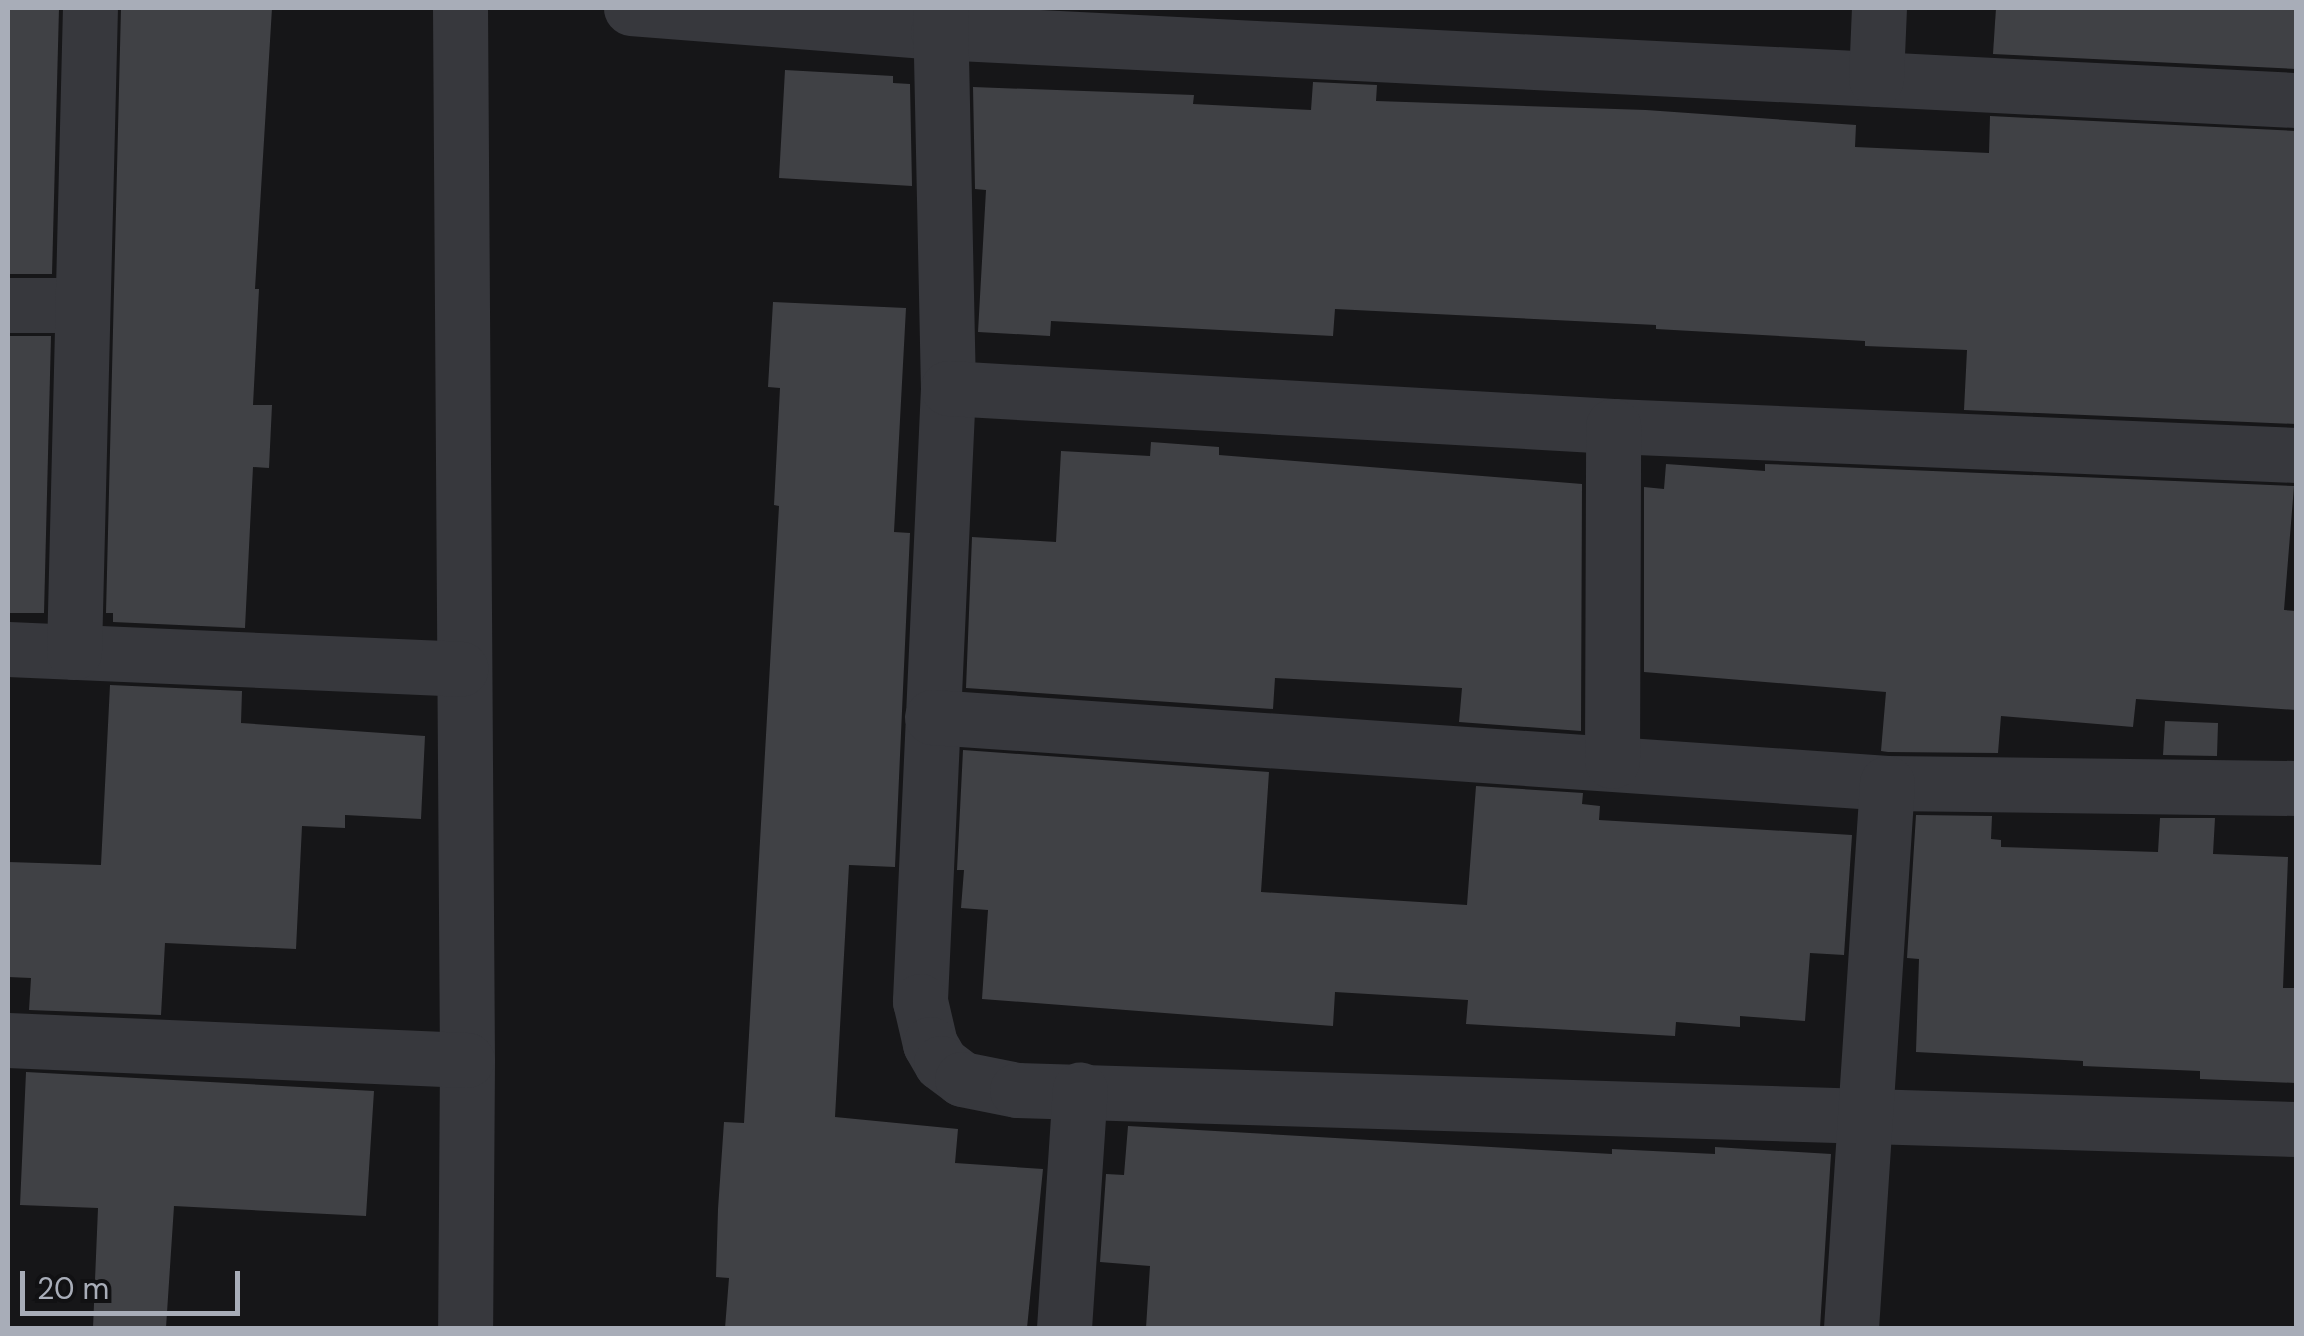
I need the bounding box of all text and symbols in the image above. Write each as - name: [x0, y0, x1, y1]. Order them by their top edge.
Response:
- scale bar: [25, 1251, 245, 1313]
- text: 20 m: [37, 1269, 109, 1308]

